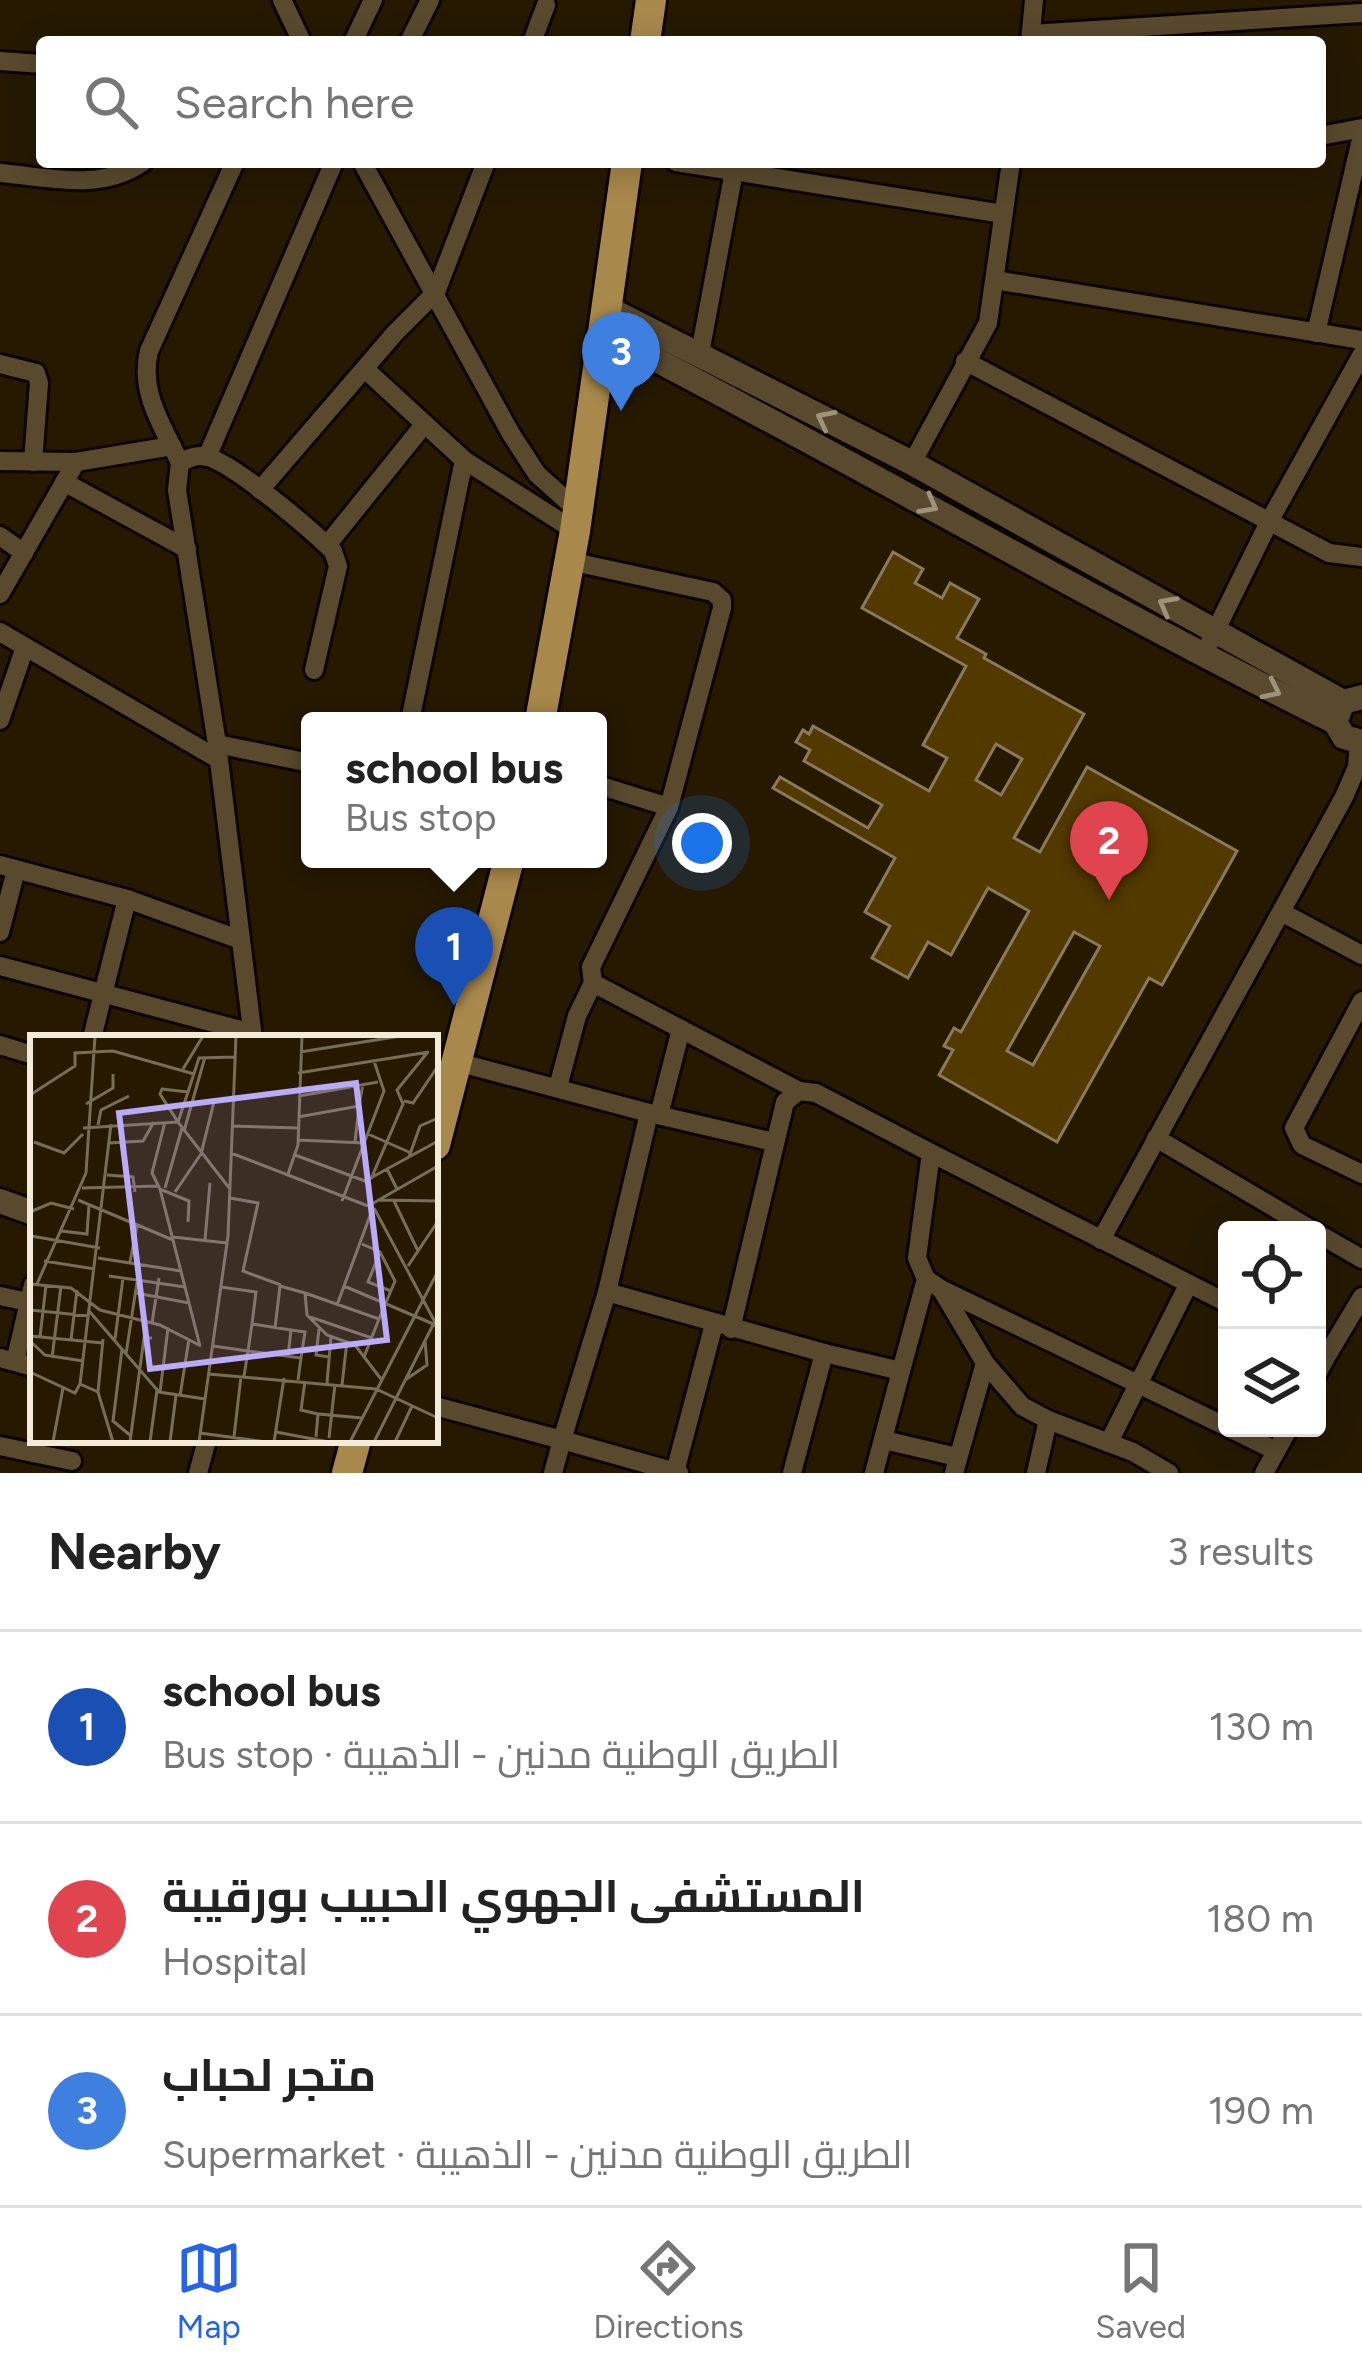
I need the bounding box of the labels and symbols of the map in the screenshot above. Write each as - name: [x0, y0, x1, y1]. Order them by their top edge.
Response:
- pin: 3: [582, 312, 660, 411]
- one-way arrow: [816, 409, 837, 433]
- one-way arrow: [917, 491, 938, 514]
- one-way arrow: [1159, 596, 1180, 619]
- one-way arrow: [1260, 676, 1281, 700]
- pin: 2: [1070, 801, 1148, 900]
- your location: [672, 813, 732, 873]
- pin: 1: [415, 907, 493, 1006]
- inset map: [30, 1035, 438, 1443]

